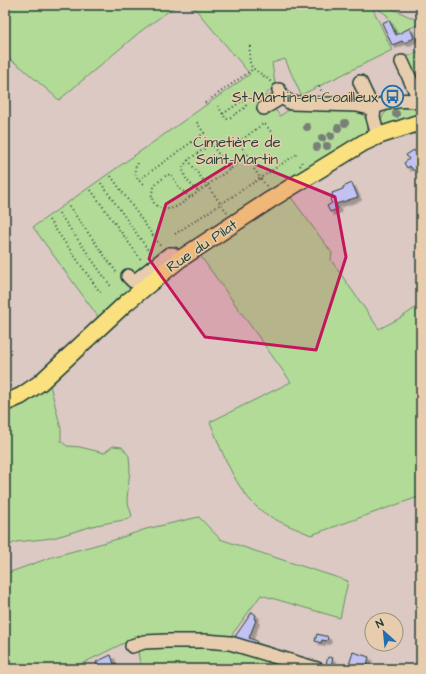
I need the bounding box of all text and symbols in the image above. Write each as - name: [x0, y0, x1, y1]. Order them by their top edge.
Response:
- bus stop icon: St-Martin-en-Coailleux: [380, 84, 406, 110]
- place label: St-Martin-en-Coailleux: [232, 87, 379, 108]
- park label: Cimetière de Saint-Martin: [193, 132, 281, 170]
- street label: Rue du Pilat: [162, 214, 242, 278]
- north arrow: [364, 612, 404, 652]
- text: N: [373, 615, 386, 632]

